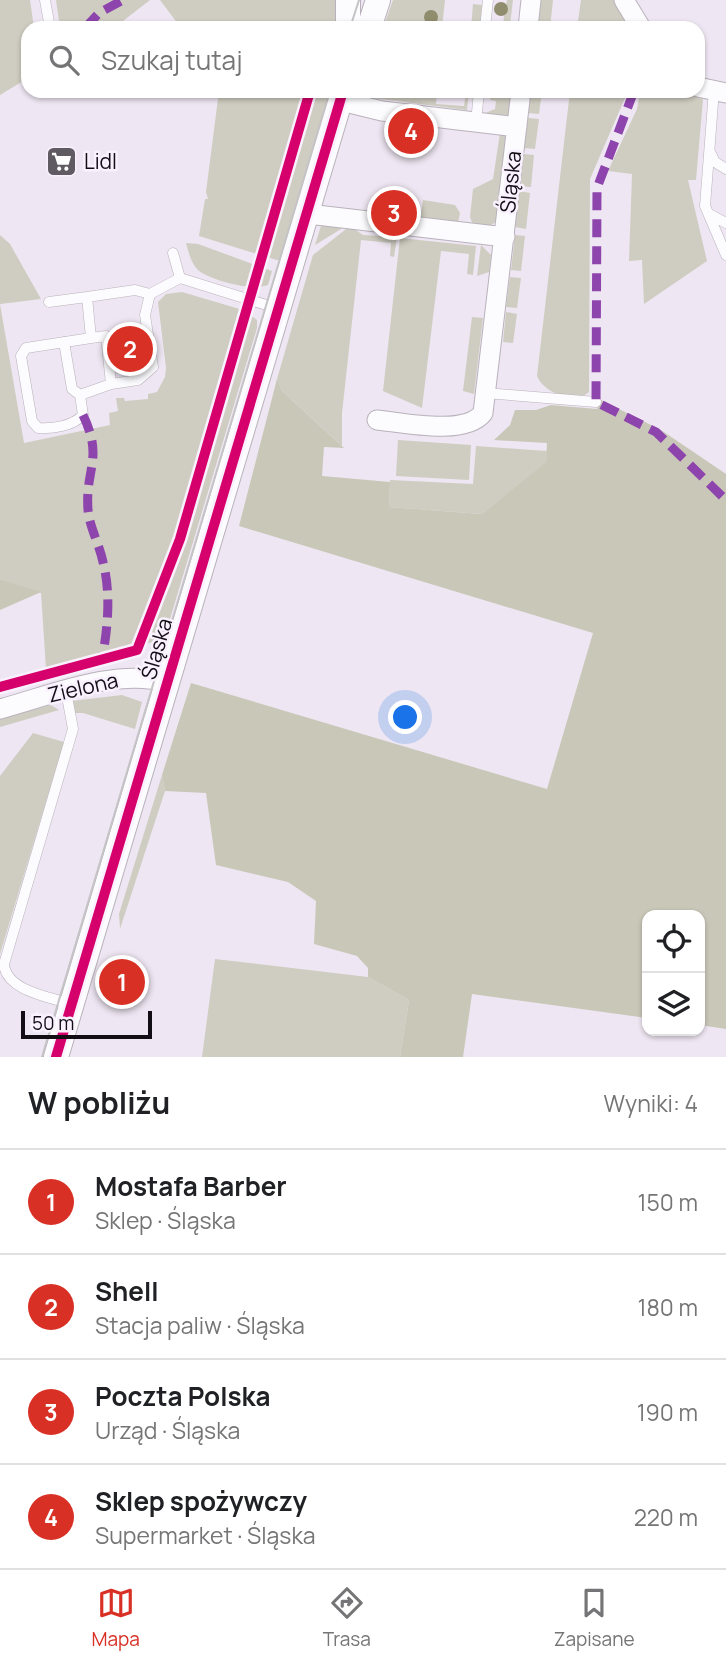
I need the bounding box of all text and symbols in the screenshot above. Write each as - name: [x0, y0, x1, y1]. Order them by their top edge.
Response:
- search box: [21, 21, 705, 98]
- icon: search: [45, 41, 83, 79]
- text: Szukaj tutaj: [101, 42, 243, 78]
- pin: 4: [388, 105, 434, 157]
- supermarket icon: Lidl: [44, 145, 78, 179]
- place label: Lidl: [84, 147, 117, 175]
- street label: Śląska: [493, 149, 527, 214]
- pin: 3: [371, 187, 417, 239]
- pin: 2: [107, 323, 153, 375]
- street label: Śląska: [134, 615, 178, 683]
- street label: Zielona: [45, 665, 121, 709]
- your location: [388, 700, 422, 734]
- map controls: [642, 910, 705, 1036]
- button: locate: [642, 910, 705, 973]
- pin: 1: [99, 956, 145, 1008]
- button: layers: [642, 973, 705, 1036]
- scale bar: [21, 1008, 152, 1040]
- text: 50 m: [32, 1010, 74, 1036]
- text: W pobliżu: [28, 1082, 170, 1123]
- text: Wyniki: 4: [604, 1087, 698, 1119]
- text: Mostafa Barber: [95, 1168, 287, 1204]
- text: 1: [46, 1186, 56, 1218]
- text: 150 m: [638, 1186, 698, 1218]
- text: Sklep · Śląska: [95, 1204, 236, 1236]
- text: Shell: [95, 1273, 159, 1309]
- text: 2: [44, 1291, 58, 1323]
- text: 180 m: [638, 1291, 698, 1323]
- text: Stacja paliw · Śląska: [95, 1309, 305, 1341]
- text: Poczta Polska: [95, 1378, 271, 1414]
- text: 3: [44, 1396, 58, 1428]
- text: 190 m: [637, 1396, 698, 1428]
- text: Urząd · Śląska: [95, 1414, 240, 1446]
- text: Sklep spożywczy: [95, 1483, 307, 1519]
- text: 4: [44, 1501, 58, 1533]
- text: 220 m: [634, 1501, 698, 1533]
- text: Supermarket · Śląska: [95, 1519, 316, 1551]
- tab: Mapa: [91, 1584, 140, 1652]
- tab: Trasa: [323, 1584, 371, 1652]
- tab: Zapisane: [554, 1584, 634, 1652]

